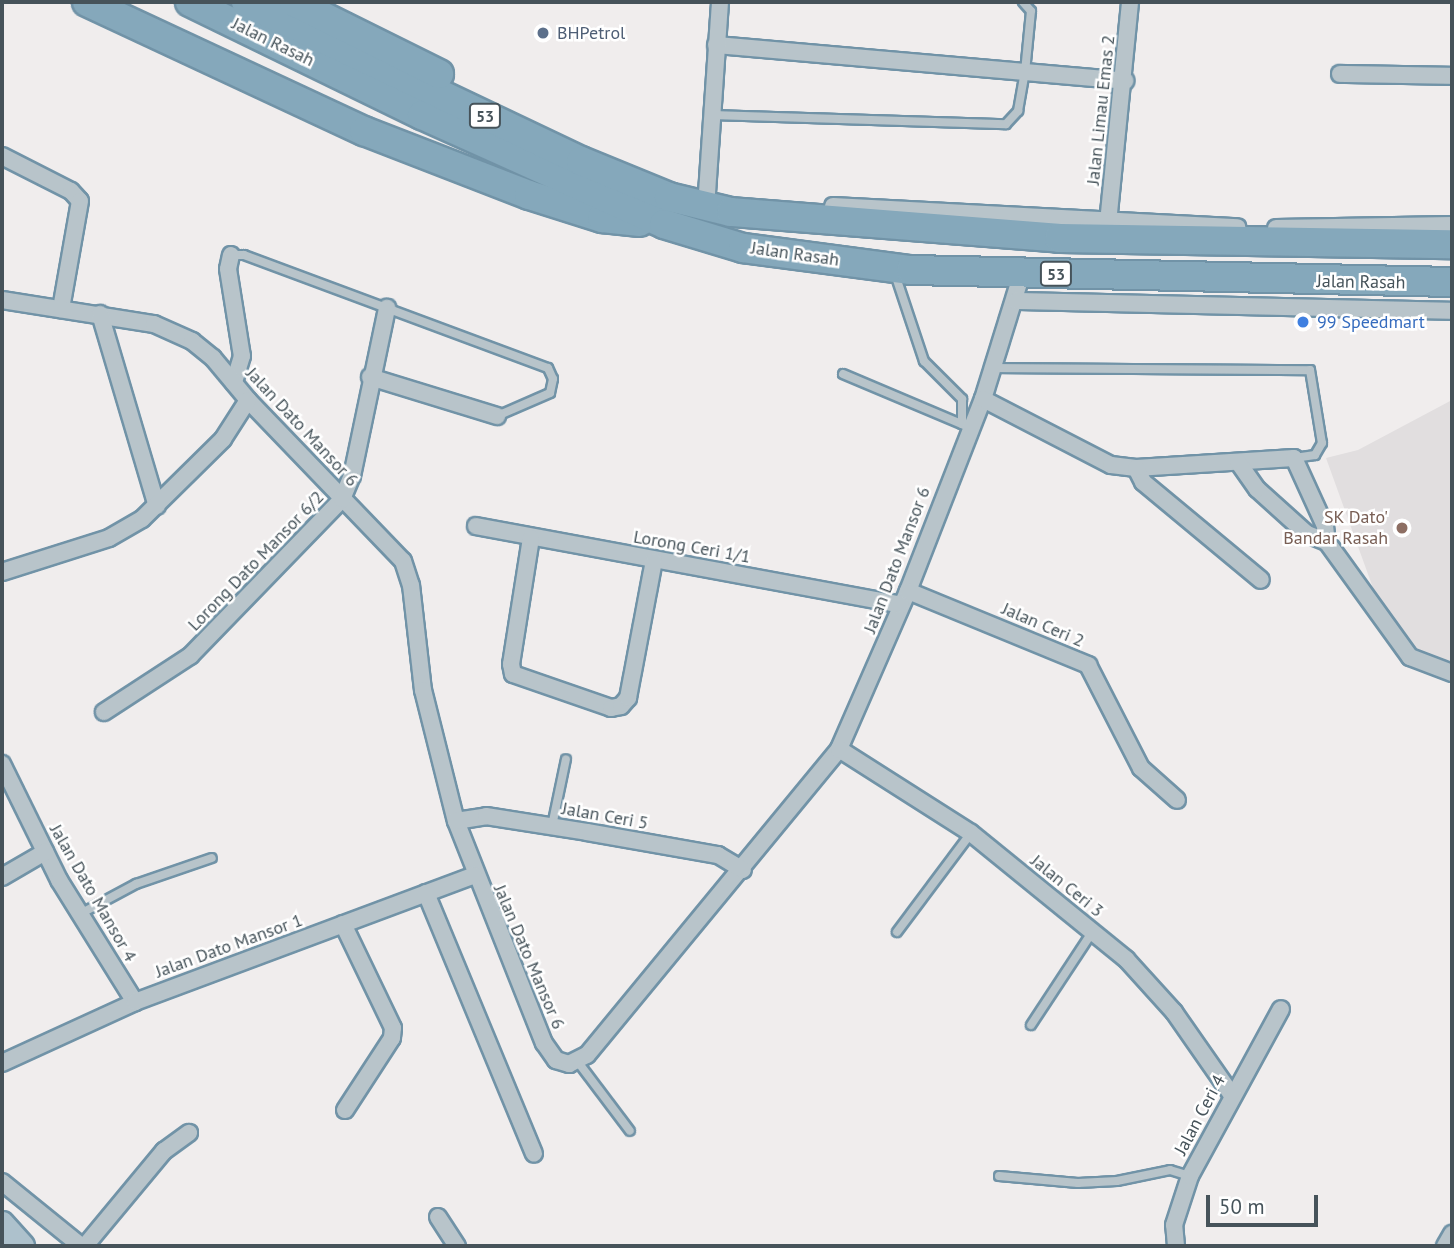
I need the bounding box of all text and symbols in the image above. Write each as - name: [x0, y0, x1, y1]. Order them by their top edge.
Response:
- street label: Jalan Rasah: [228, 13, 318, 71]
- place label: BHPetrol: [557, 22, 625, 44]
- marker: BHPetrol: [535, 25, 551, 41]
- street label: Jalan Limau Emas 2: [1082, 34, 1120, 186]
- road number: 53: [468, 104, 503, 128]
- street label: Jalan Rasah: [750, 237, 840, 271]
- road number: 53: [1038, 262, 1074, 286]
- street label: Jalan Rasah: [1316, 270, 1406, 294]
- place label: 99 Speedmart: [1317, 311, 1425, 333]
- marker: 99 Speedmart: [1295, 314, 1311, 330]
- street label: Jalan Dato Mansor 6: [241, 363, 363, 491]
- street label: Jalan Dato Mansor 6: [859, 484, 935, 636]
- street label: Lorong Dato Mansor 6/2: [184, 487, 328, 635]
- place label: SK Dato' Bandar Rasah: [1283, 507, 1388, 550]
- marker: SK Dato' Bandar Rasah: [1394, 520, 1410, 536]
- street label: Lorong Ceri 1/1: [632, 526, 752, 568]
- street label: Jalan Ceri 2: [999, 598, 1087, 652]
- street label: Jalan Ceri 5: [560, 798, 650, 834]
- street label: Jalan Dato Mansor 4: [45, 820, 141, 966]
- street label: Jalan Ceri 3: [1026, 850, 1108, 922]
- street label: Jalan Dato Mansor 6: [489, 881, 569, 1033]
- street label: Jalan Dato Mansor 1: [152, 909, 306, 983]
- street label: Jalan Ceri 4: [1170, 1071, 1230, 1159]
- scale bar: [1209, 1182, 1321, 1226]
- text: 50 m: [1219, 1193, 1265, 1220]

